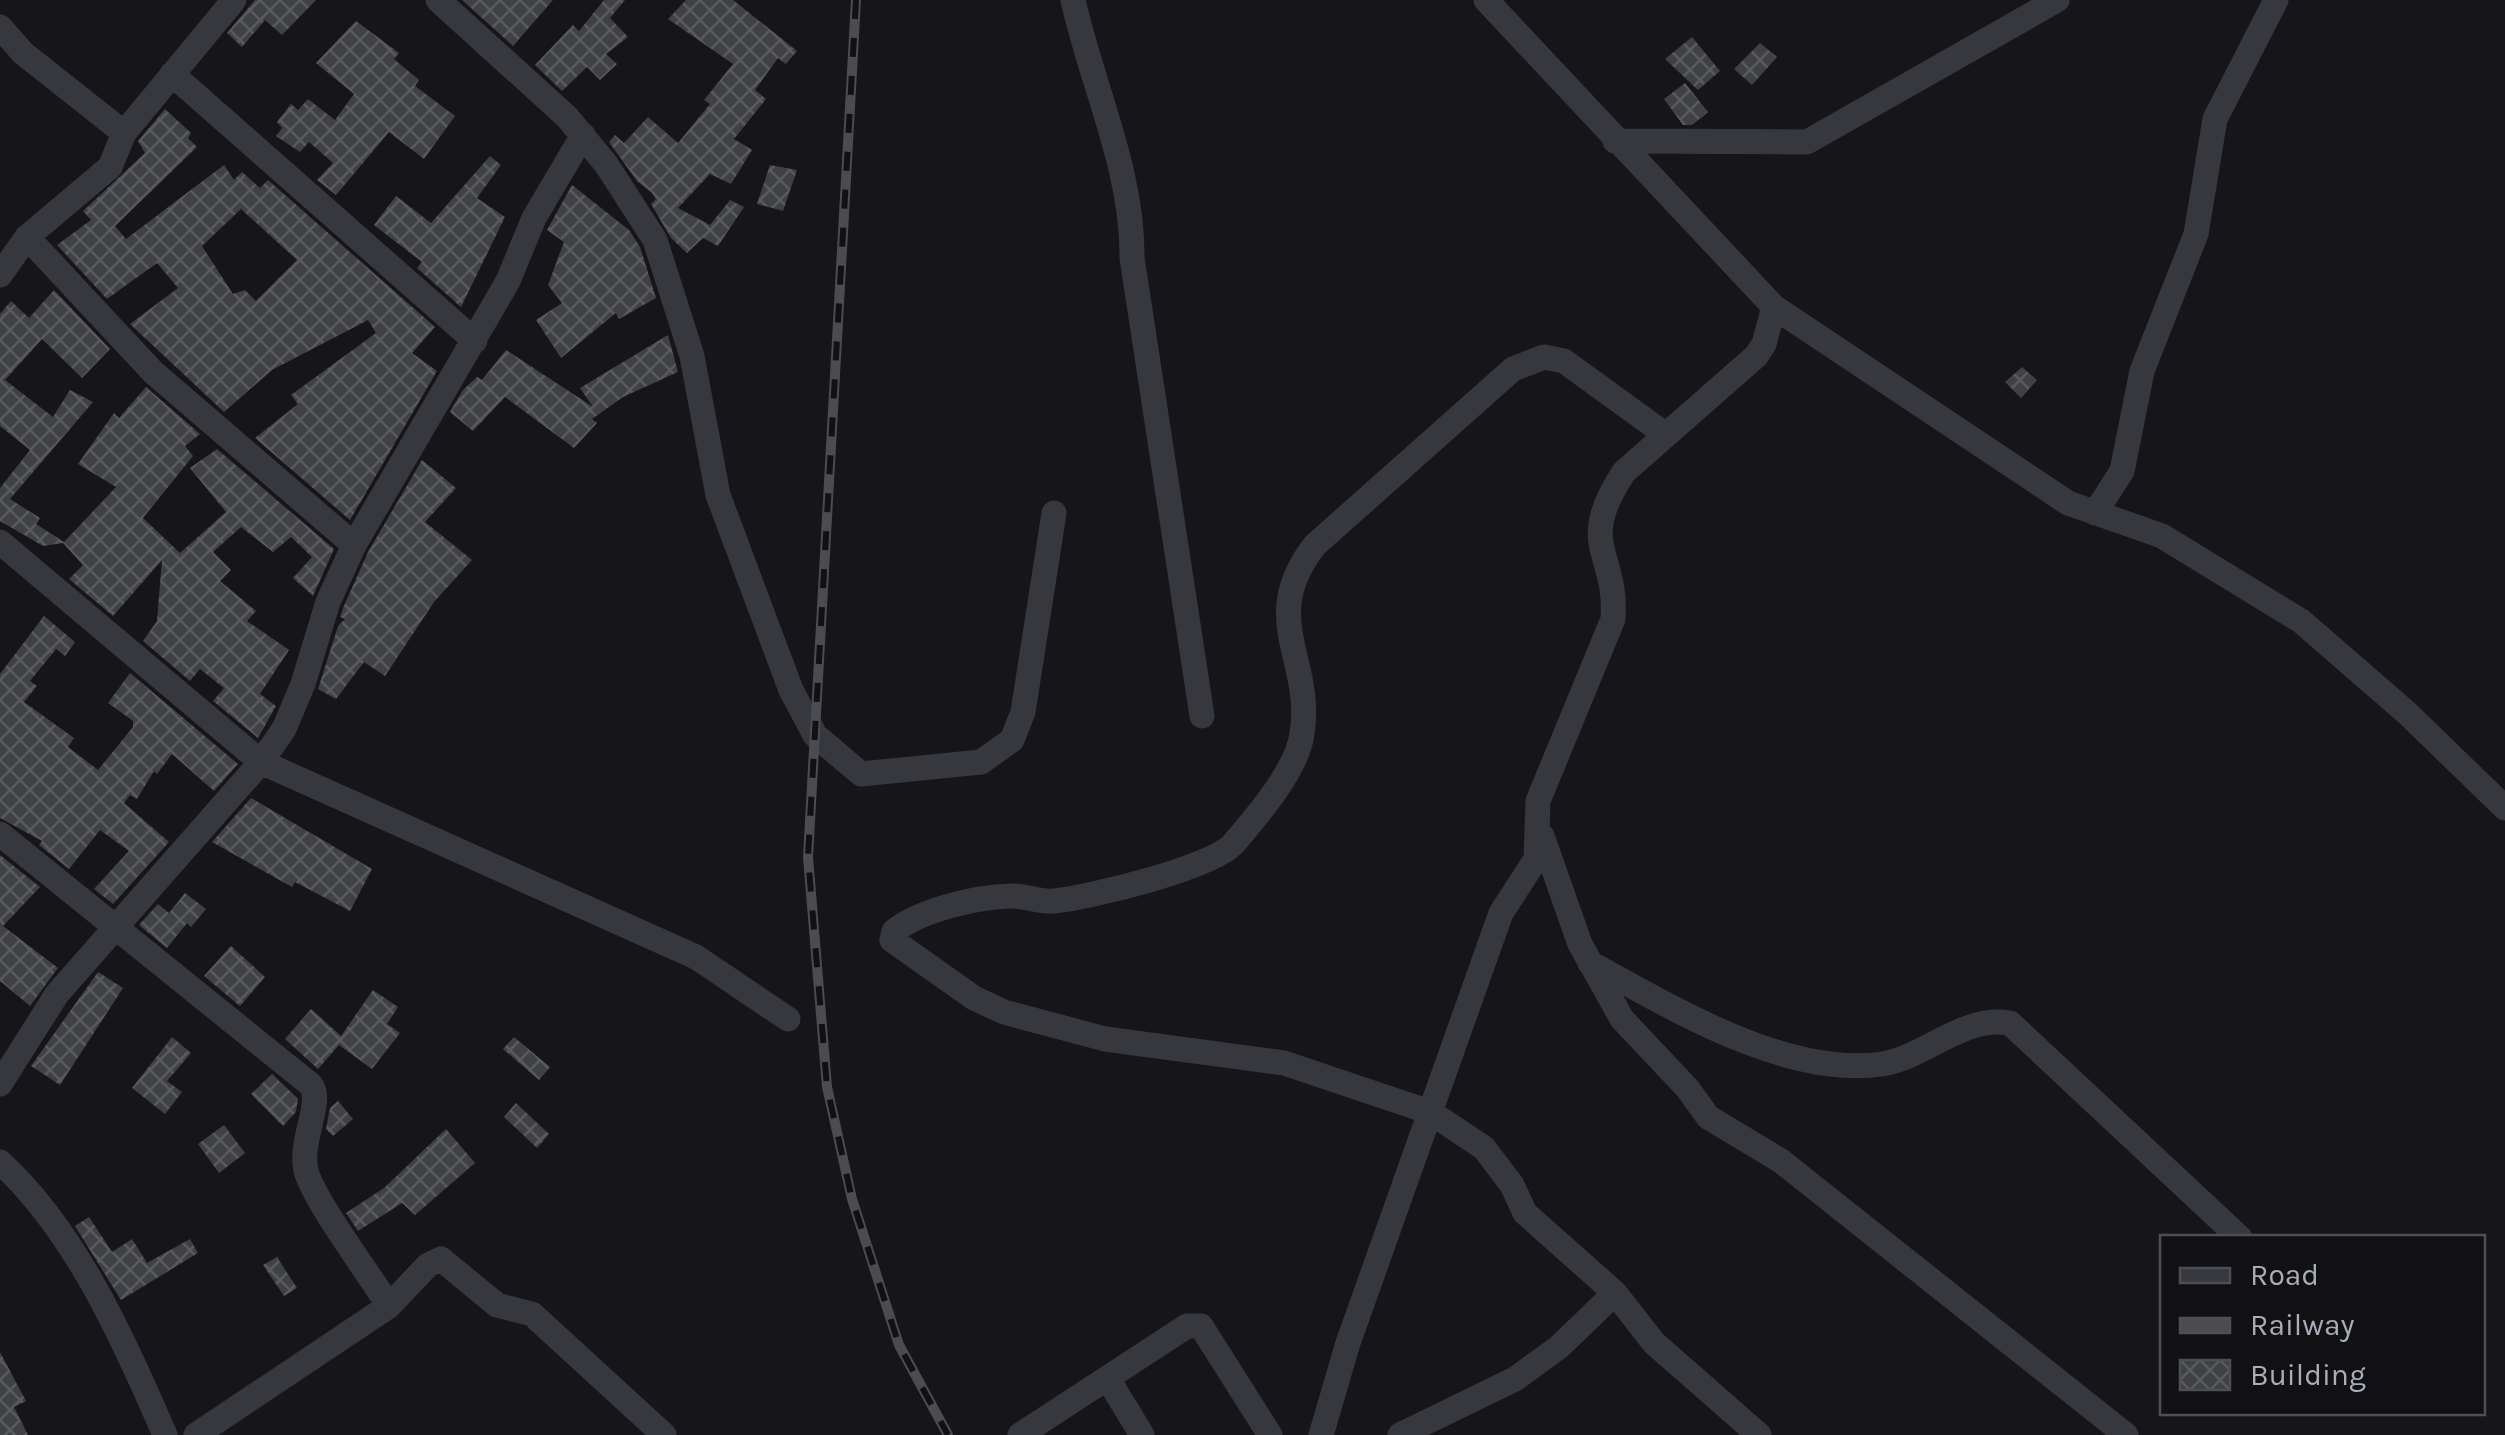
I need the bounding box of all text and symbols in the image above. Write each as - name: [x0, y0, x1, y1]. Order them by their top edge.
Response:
- legend: [2160, 1235, 2485, 1415]
- text: Road: [2250, 1257, 2319, 1293]
- text: Railway: [2250, 1307, 2354, 1343]
- text: Building: [2250, 1357, 2366, 1393]

